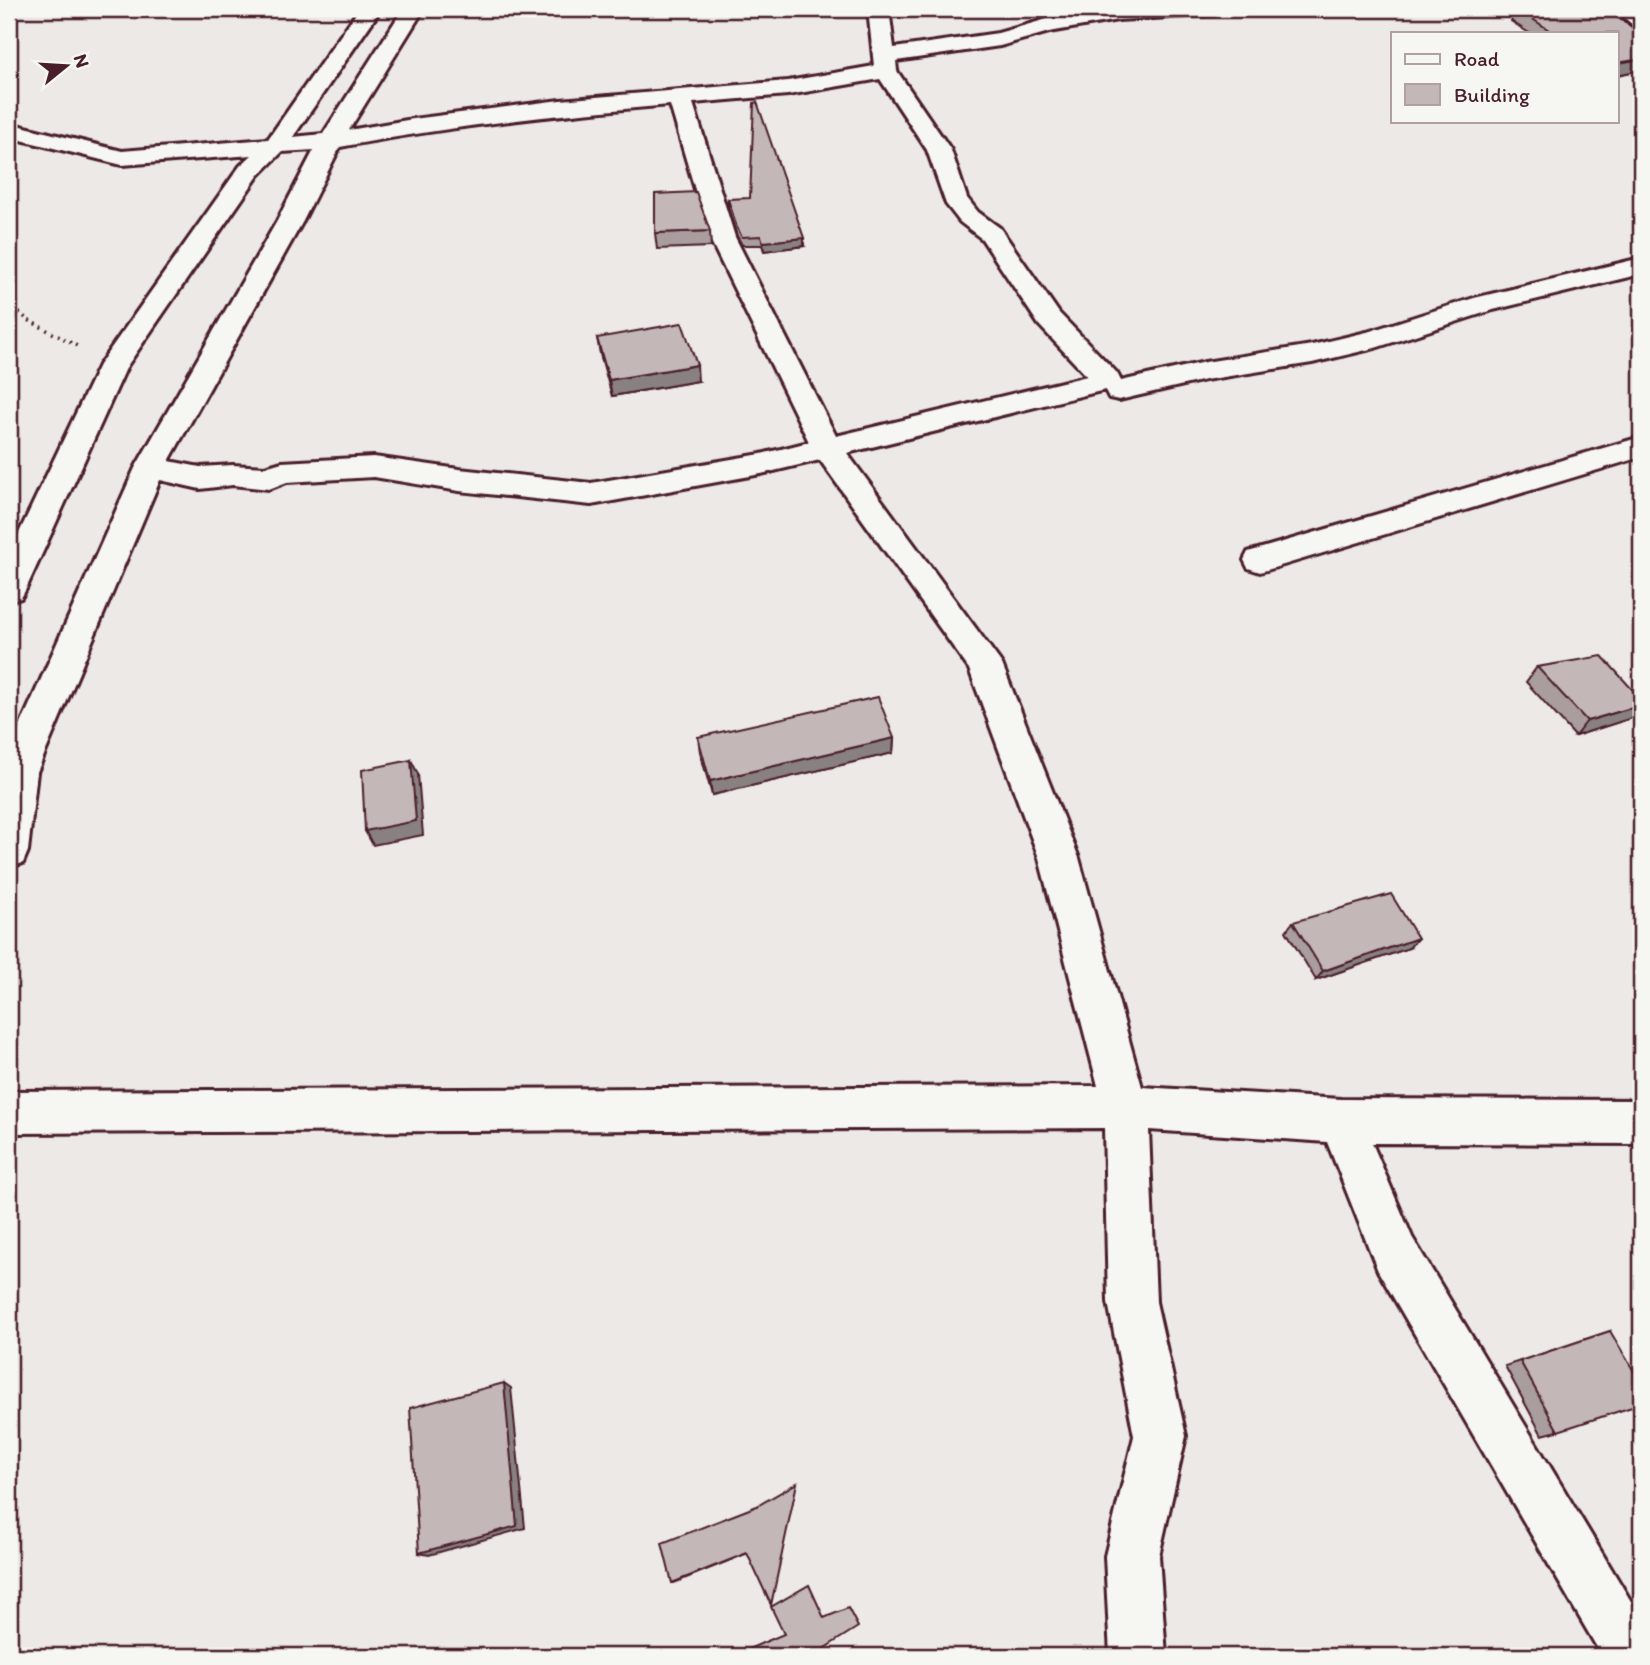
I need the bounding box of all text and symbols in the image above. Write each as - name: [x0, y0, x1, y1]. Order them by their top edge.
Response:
- north arrow: [32, 32, 102, 102]
- legend: [1391, 32, 1618, 122]
- text: Road: [1454, 46, 1500, 71]
- text: N: [69, 51, 95, 71]
- text: Building: [1454, 82, 1530, 107]

